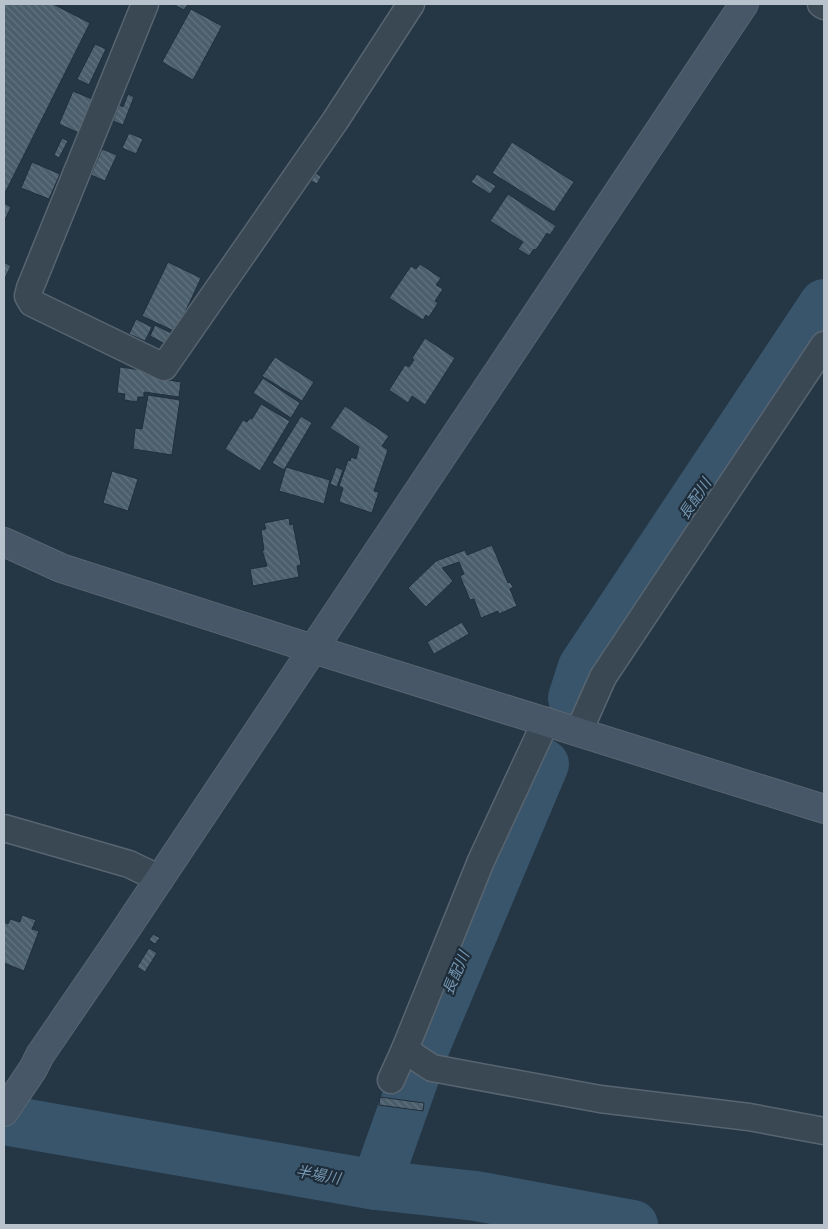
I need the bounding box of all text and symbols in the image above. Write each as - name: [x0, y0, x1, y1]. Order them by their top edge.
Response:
- water label: 長配川: [674, 473, 715, 522]
- water label: 長配川: [438, 947, 473, 997]
- water label: 半場川: [294, 1161, 344, 1187]

